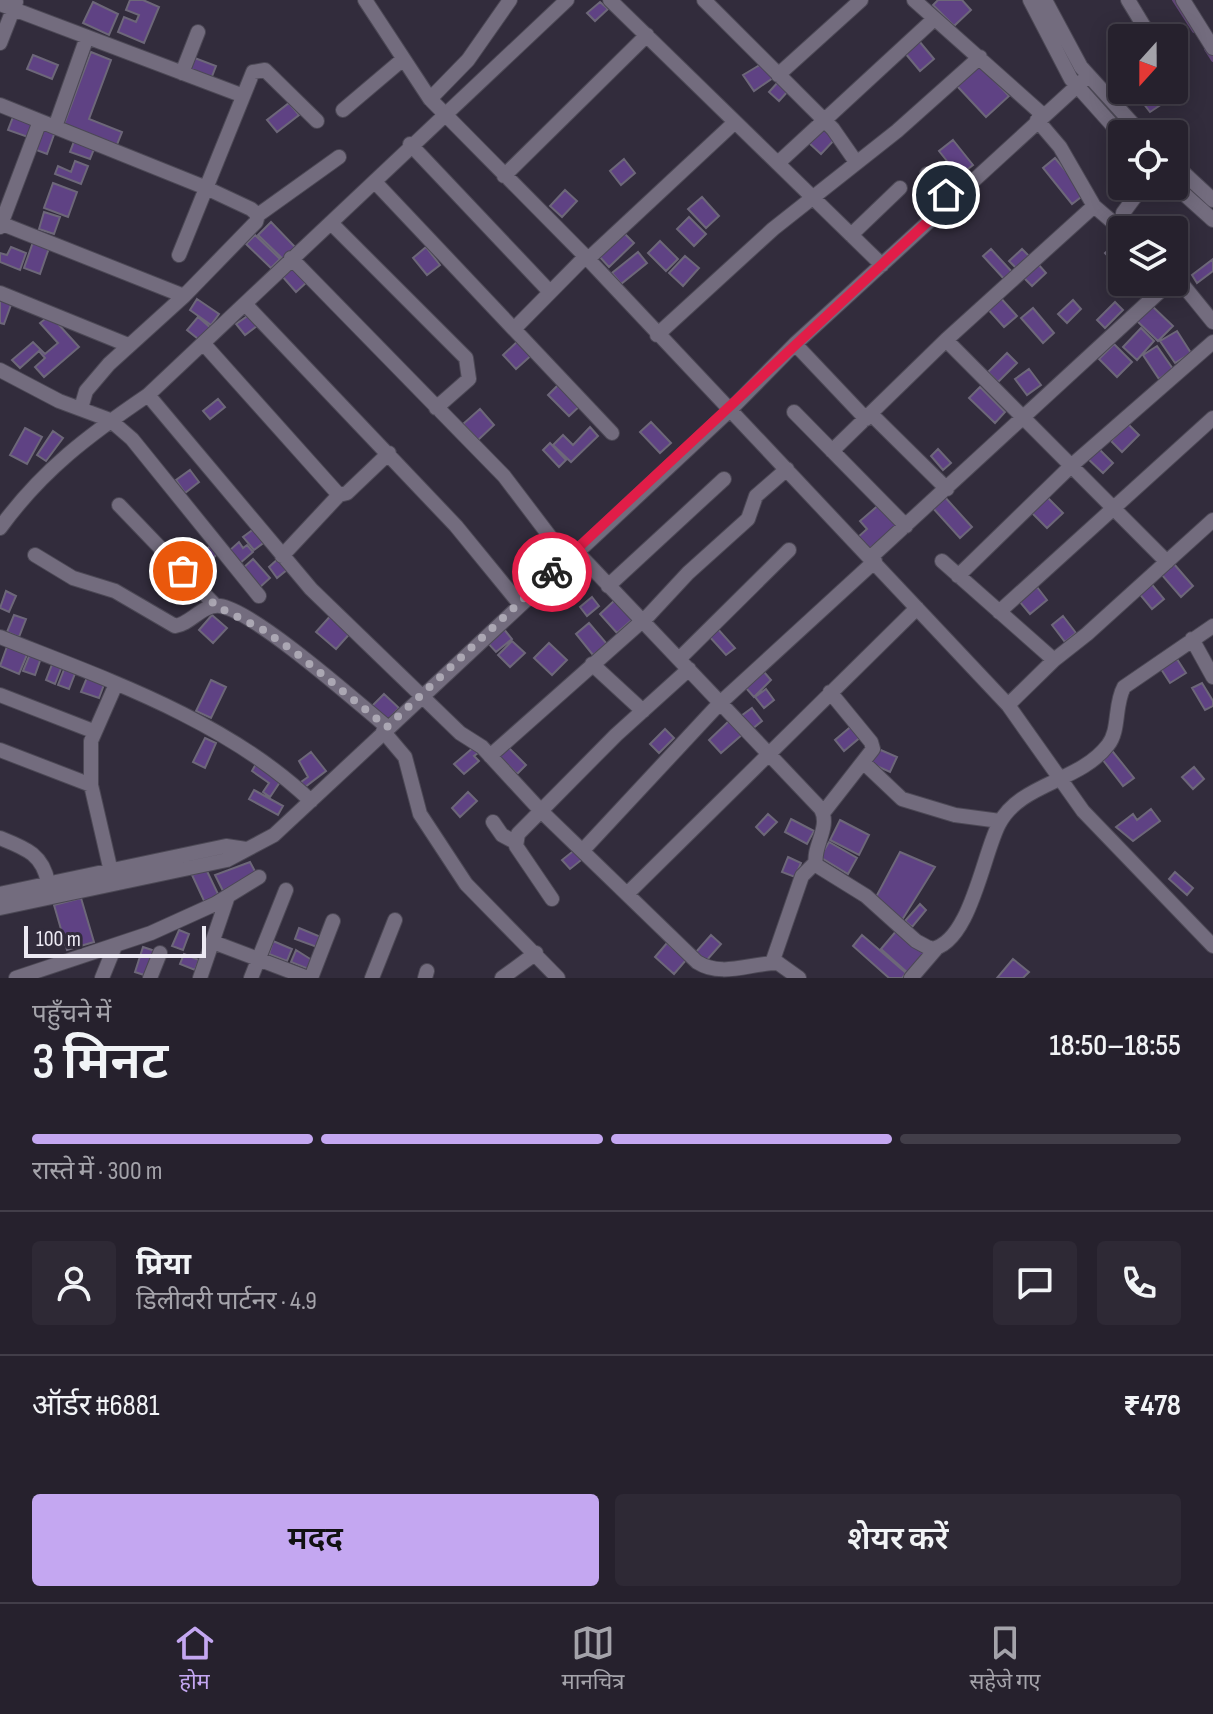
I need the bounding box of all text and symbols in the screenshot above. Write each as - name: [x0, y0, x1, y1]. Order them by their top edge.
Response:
- north arrow: [1108, 24, 1188, 104]
- map controls: [1108, 24, 1188, 296]
- button: locate: [1108, 120, 1188, 200]
- pin: [912, 161, 980, 229]
- icon: home: [924, 173, 968, 217]
- button: layers: [1108, 216, 1188, 296]
- courier: [512, 532, 592, 612]
- pin: [149, 537, 217, 605]
- icon: bag: [161, 549, 205, 593]
- icon: bike: [530, 550, 574, 594]
- scale bar: [24, 922, 206, 958]
- text: 100 m: [36, 926, 81, 953]
- text: पहुँचने में: [32, 999, 111, 1030]
- text: 18:50–18:55: [1049, 1028, 1181, 1064]
- text: 3 मिनट: [32, 1031, 168, 1094]
- text: रास्ते में · 300 m: [32, 1156, 162, 1187]
- button: person: [32, 1241, 116, 1325]
- button: chat: [993, 1241, 1077, 1325]
- button: phone: [1097, 1241, 1181, 1325]
- text: प्रिया: [136, 1247, 191, 1283]
- text: डिलीवरी पार्टनर · 4.9: [136, 1286, 317, 1317]
- text: ऑर्डर #6881: [32, 1388, 159, 1424]
- text: ₹478: [1123, 1388, 1181, 1424]
- button: मदद: [32, 1494, 599, 1586]
- button: शेयर करें: [615, 1494, 1181, 1586]
- tab: होम: [173, 1621, 217, 1698]
- tab: मानचित्र: [562, 1621, 624, 1698]
- tab: सहेजे गए: [970, 1621, 1040, 1698]

